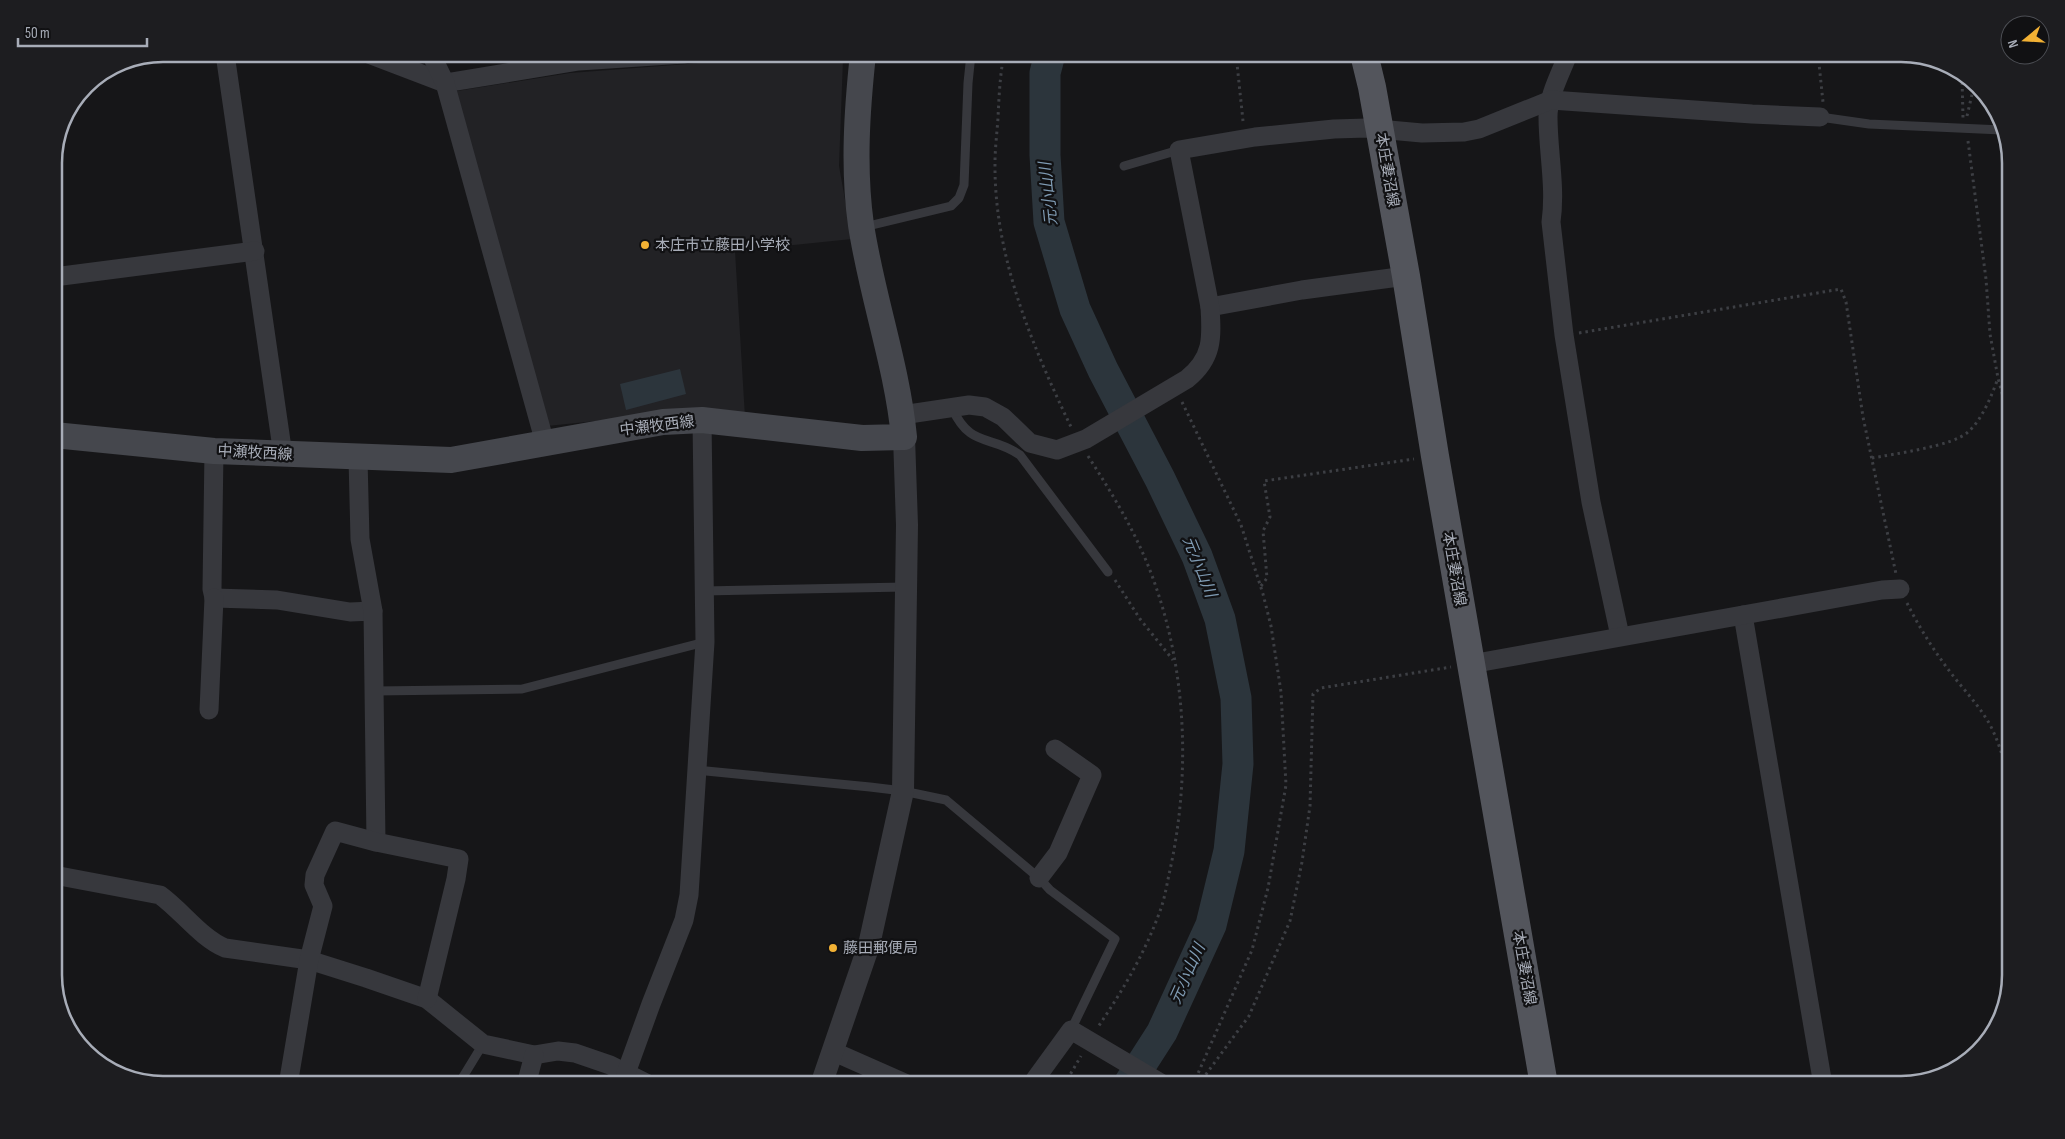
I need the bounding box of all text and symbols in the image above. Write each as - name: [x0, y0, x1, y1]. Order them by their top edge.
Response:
- scale bar: [18, 15, 146, 47]
- north arrow: [2000, 15, 2050, 65]
- text: 50 m: [25, 24, 50, 43]
- text: N: [2004, 38, 2022, 50]
- street label: 本庄妻沼線: [1371, 131, 1403, 209]
- water label: 元小山川: [1036, 159, 1062, 227]
- place label: 本庄市立藤田小学校: [655, 236, 790, 255]
- marker: 本庄市立藤田小学校: [639, 239, 651, 251]
- street label: 中瀬牧西線: [619, 412, 695, 440]
- street label: 中瀬牧西線: [217, 442, 293, 464]
- street label: 本庄妻沼線: [1438, 530, 1470, 608]
- water label: 元小山川: [1178, 534, 1221, 602]
- street label: 本庄妻沼線: [1508, 929, 1540, 1007]
- place label: 藤田郵便局: [843, 939, 918, 958]
- water label: 元小山川: [1166, 939, 1211, 1007]
- marker: 藤田郵便局: [827, 942, 839, 954]

